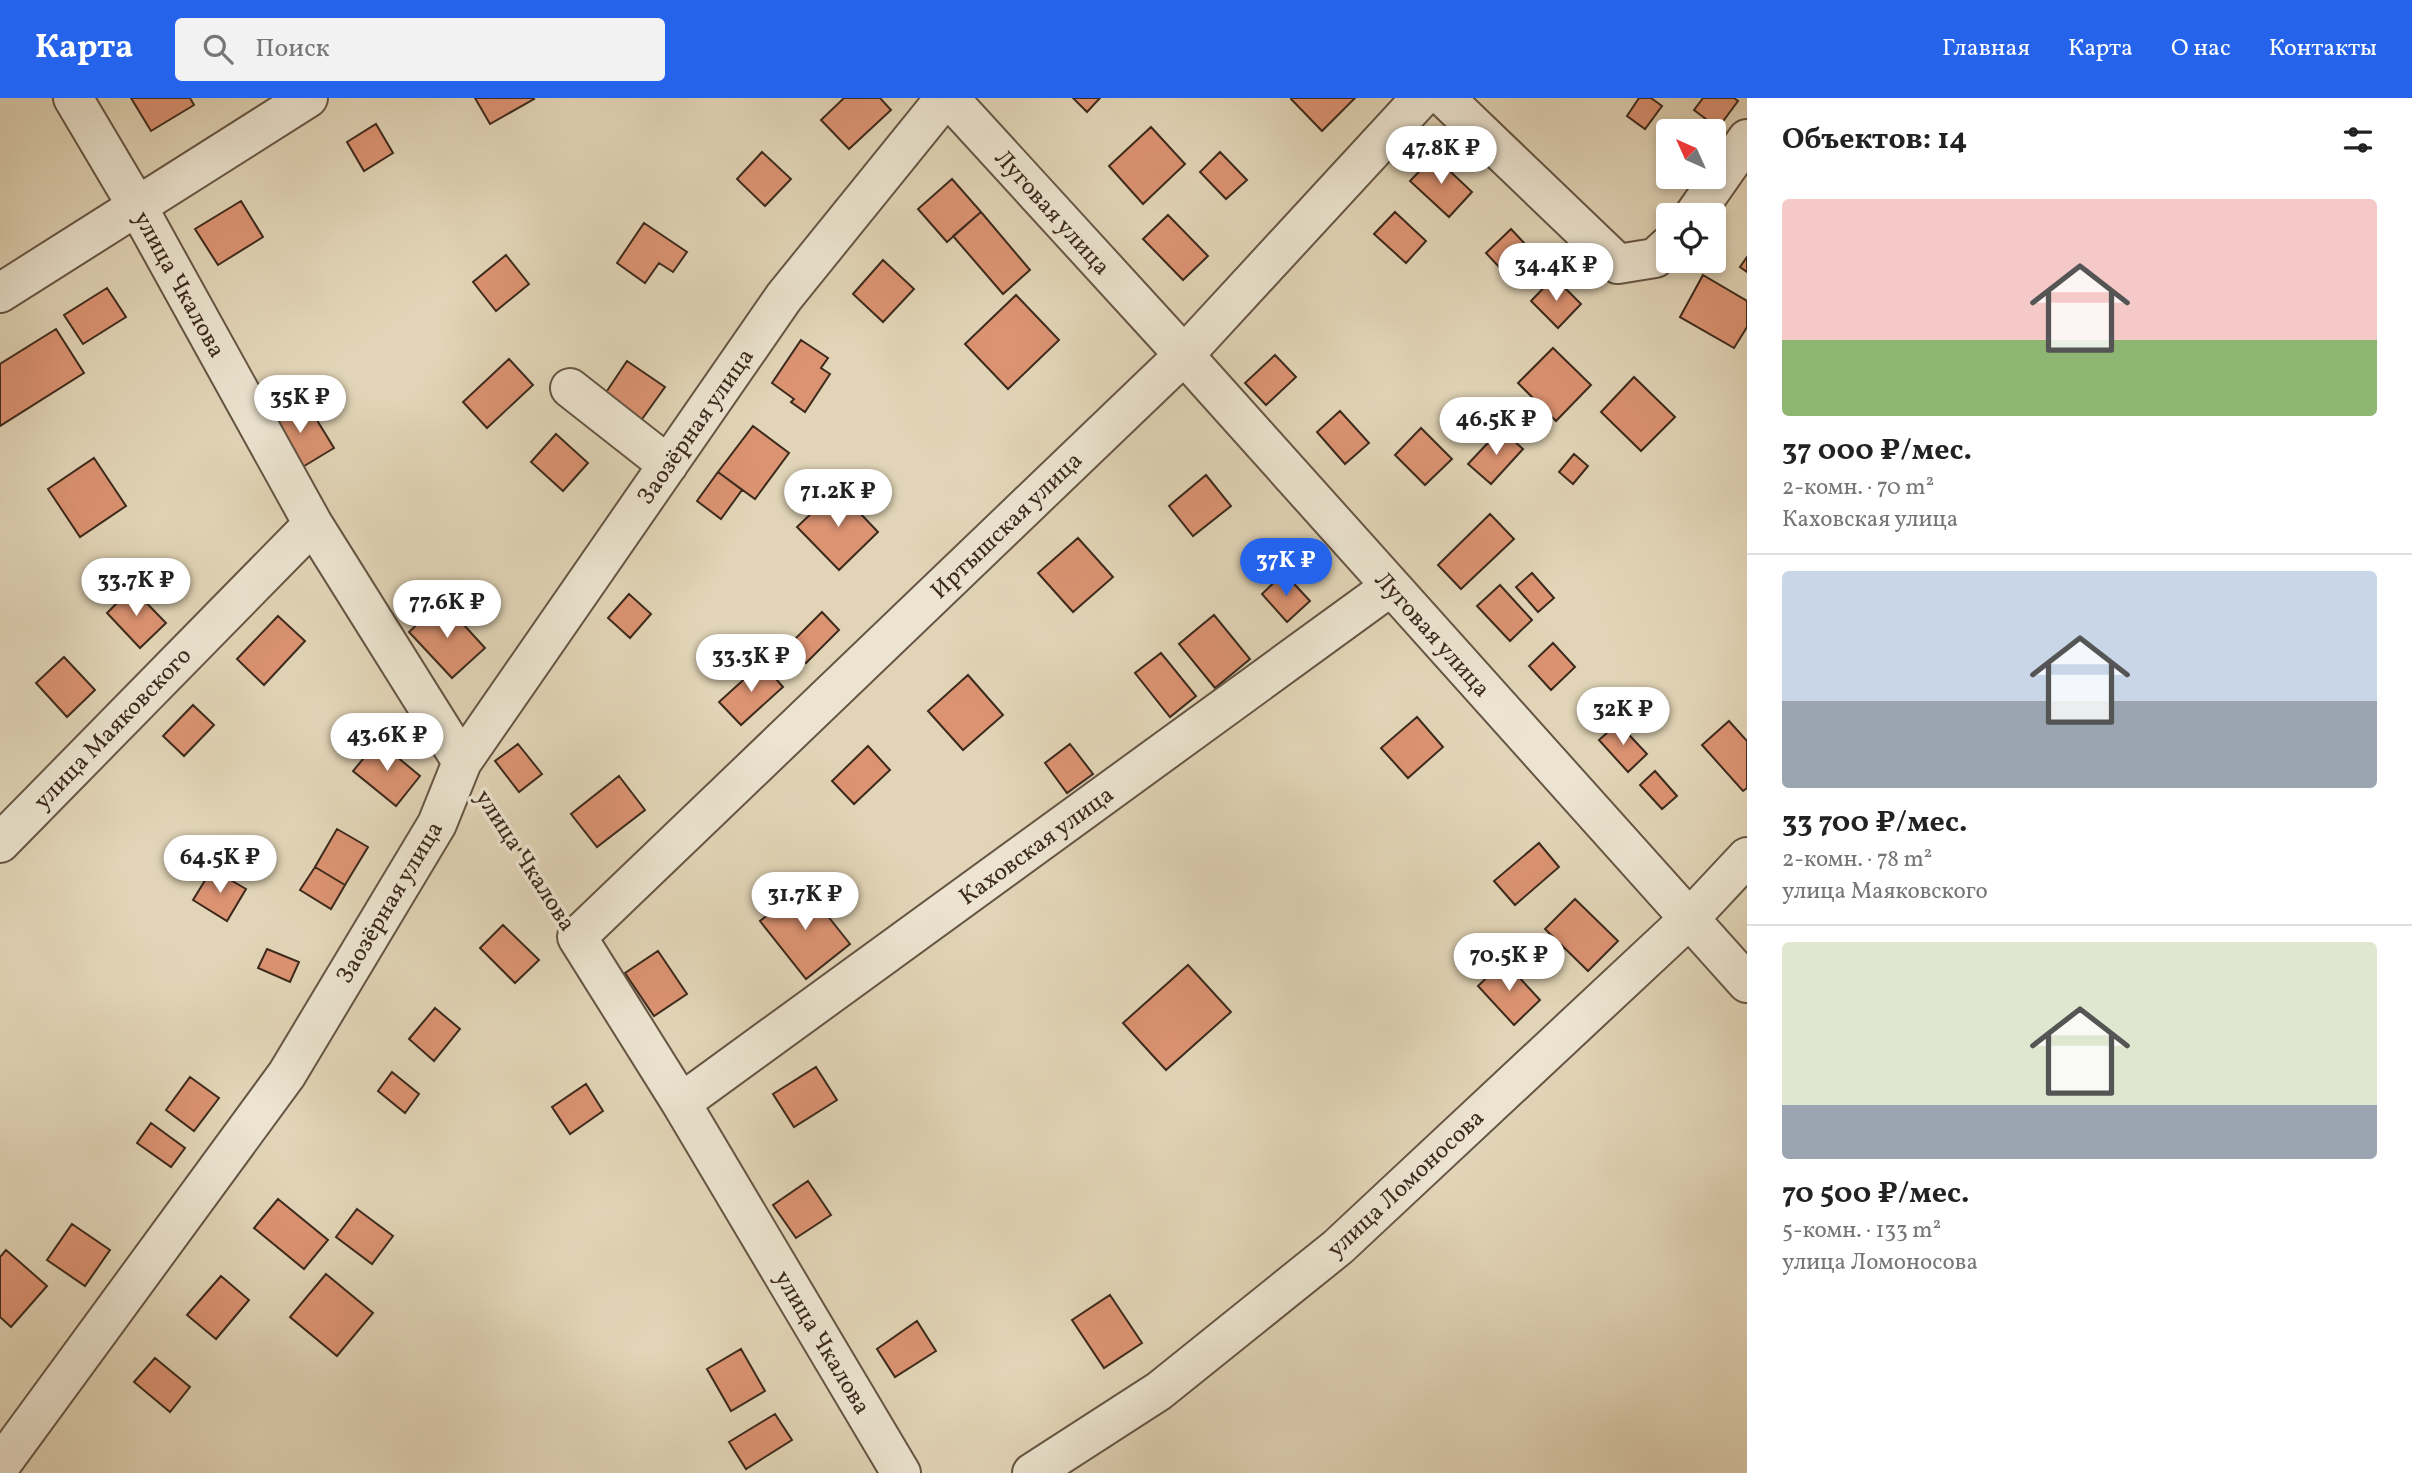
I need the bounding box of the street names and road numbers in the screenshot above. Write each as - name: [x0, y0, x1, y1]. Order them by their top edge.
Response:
- street label: Луговая улица: [986, 143, 1117, 284]
- street label: улица Чкалова: [124, 205, 233, 365]
- street label: Заозёрная улица: [630, 342, 763, 512]
- street label: Иртышская улица: [924, 445, 1091, 608]
- street label: Луговая улица: [1366, 565, 1497, 706]
- street label: улица Маяковского: [27, 640, 200, 818]
- street label: Каховская улица: [953, 779, 1122, 914]
- street label: улица Чкалова: [466, 783, 583, 939]
- street label: Заозёрная улица: [329, 815, 453, 991]
- street label: улица Ломоносова: [1320, 1102, 1493, 1267]
- street label: улица Чкалова: [765, 1264, 878, 1422]

